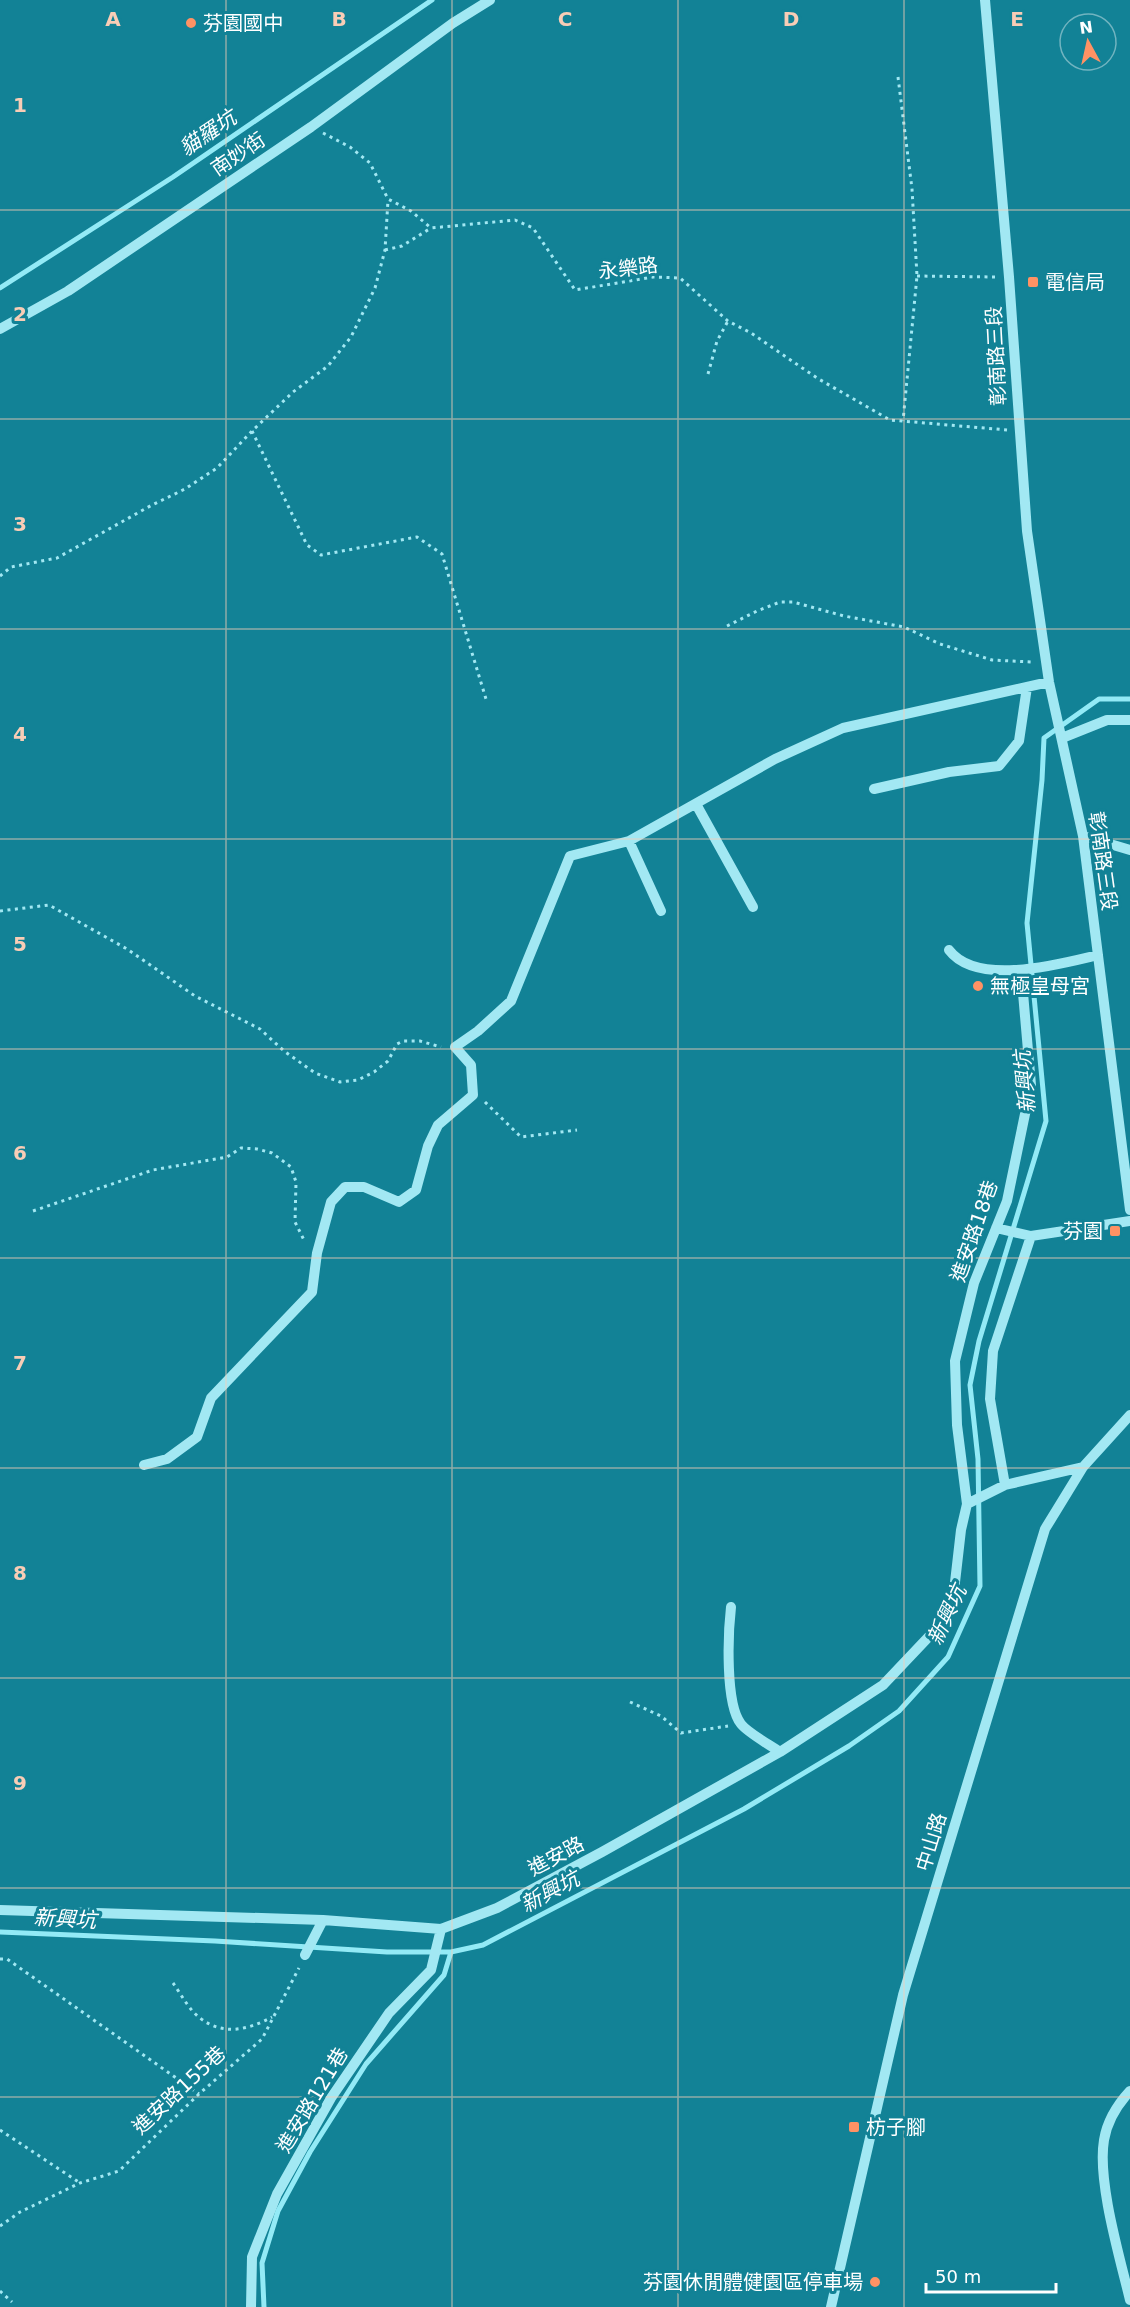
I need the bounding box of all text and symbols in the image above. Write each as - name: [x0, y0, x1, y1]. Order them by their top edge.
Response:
- text: A: [105, 7, 121, 31]
- text: B: [331, 7, 347, 31]
- text: C: [558, 7, 572, 31]
- text: D: [783, 7, 799, 31]
- text: E: [1010, 7, 1024, 31]
- place label: 芬園國中: [203, 11, 283, 35]
- north arrow: [1058, 12, 1118, 72]
- marker: 芬園國中: [184, 16, 198, 30]
- text: N: [1078, 17, 1094, 38]
- text: 1: [13, 93, 27, 117]
- water label: 貓羅坑: [175, 104, 243, 161]
- street label: 南妙街: [206, 127, 270, 181]
- street label: 永樂路: [597, 252, 659, 284]
- place label: 電信局: [1045, 270, 1105, 294]
- marker: 電信局: [1026, 275, 1040, 289]
- text: 2: [13, 302, 27, 326]
- street label: 彰南路三段: [981, 305, 1011, 407]
- text: 3: [13, 512, 27, 536]
- text: 4: [13, 722, 27, 746]
- street label: 彰南路三段: [1084, 810, 1122, 912]
- text: 5: [13, 932, 27, 956]
- place label: 無極皇母宮: [990, 974, 1090, 998]
- marker: 無極皇母宮: [971, 979, 985, 993]
- water label: 新興坑: [1010, 1047, 1040, 1114]
- text: 6: [13, 1141, 27, 1165]
- street label: 進安路18巷: [945, 1177, 1003, 1285]
- place label: 芬園: [1063, 1219, 1103, 1243]
- marker: 芬園: [1108, 1224, 1122, 1238]
- text: 7: [13, 1351, 27, 1375]
- text: 8: [13, 1561, 27, 1585]
- water label: 新興坑: [923, 1579, 972, 1649]
- text: 9: [13, 1771, 27, 1795]
- street label: 中山路: [911, 1810, 951, 1874]
- street label: 進安路: [524, 1831, 588, 1881]
- water label: 新興坑: [517, 1865, 586, 1917]
- water label: 新興坑: [33, 1905, 100, 1933]
- street label: 進安路155巷: [128, 2041, 230, 2139]
- street label: 進安路121巷: [271, 2043, 353, 2157]
- place label: 枋子腳: [866, 2115, 926, 2139]
- marker: 枋子腳: [847, 2120, 861, 2134]
- scale bar: [926, 2256, 1056, 2294]
- text: 50 m: [935, 2266, 981, 2287]
- place label: 芬園休閒體健園區停車場: [643, 2270, 863, 2294]
- marker: 芬園休閒體健園區停車場: [868, 2275, 882, 2289]

